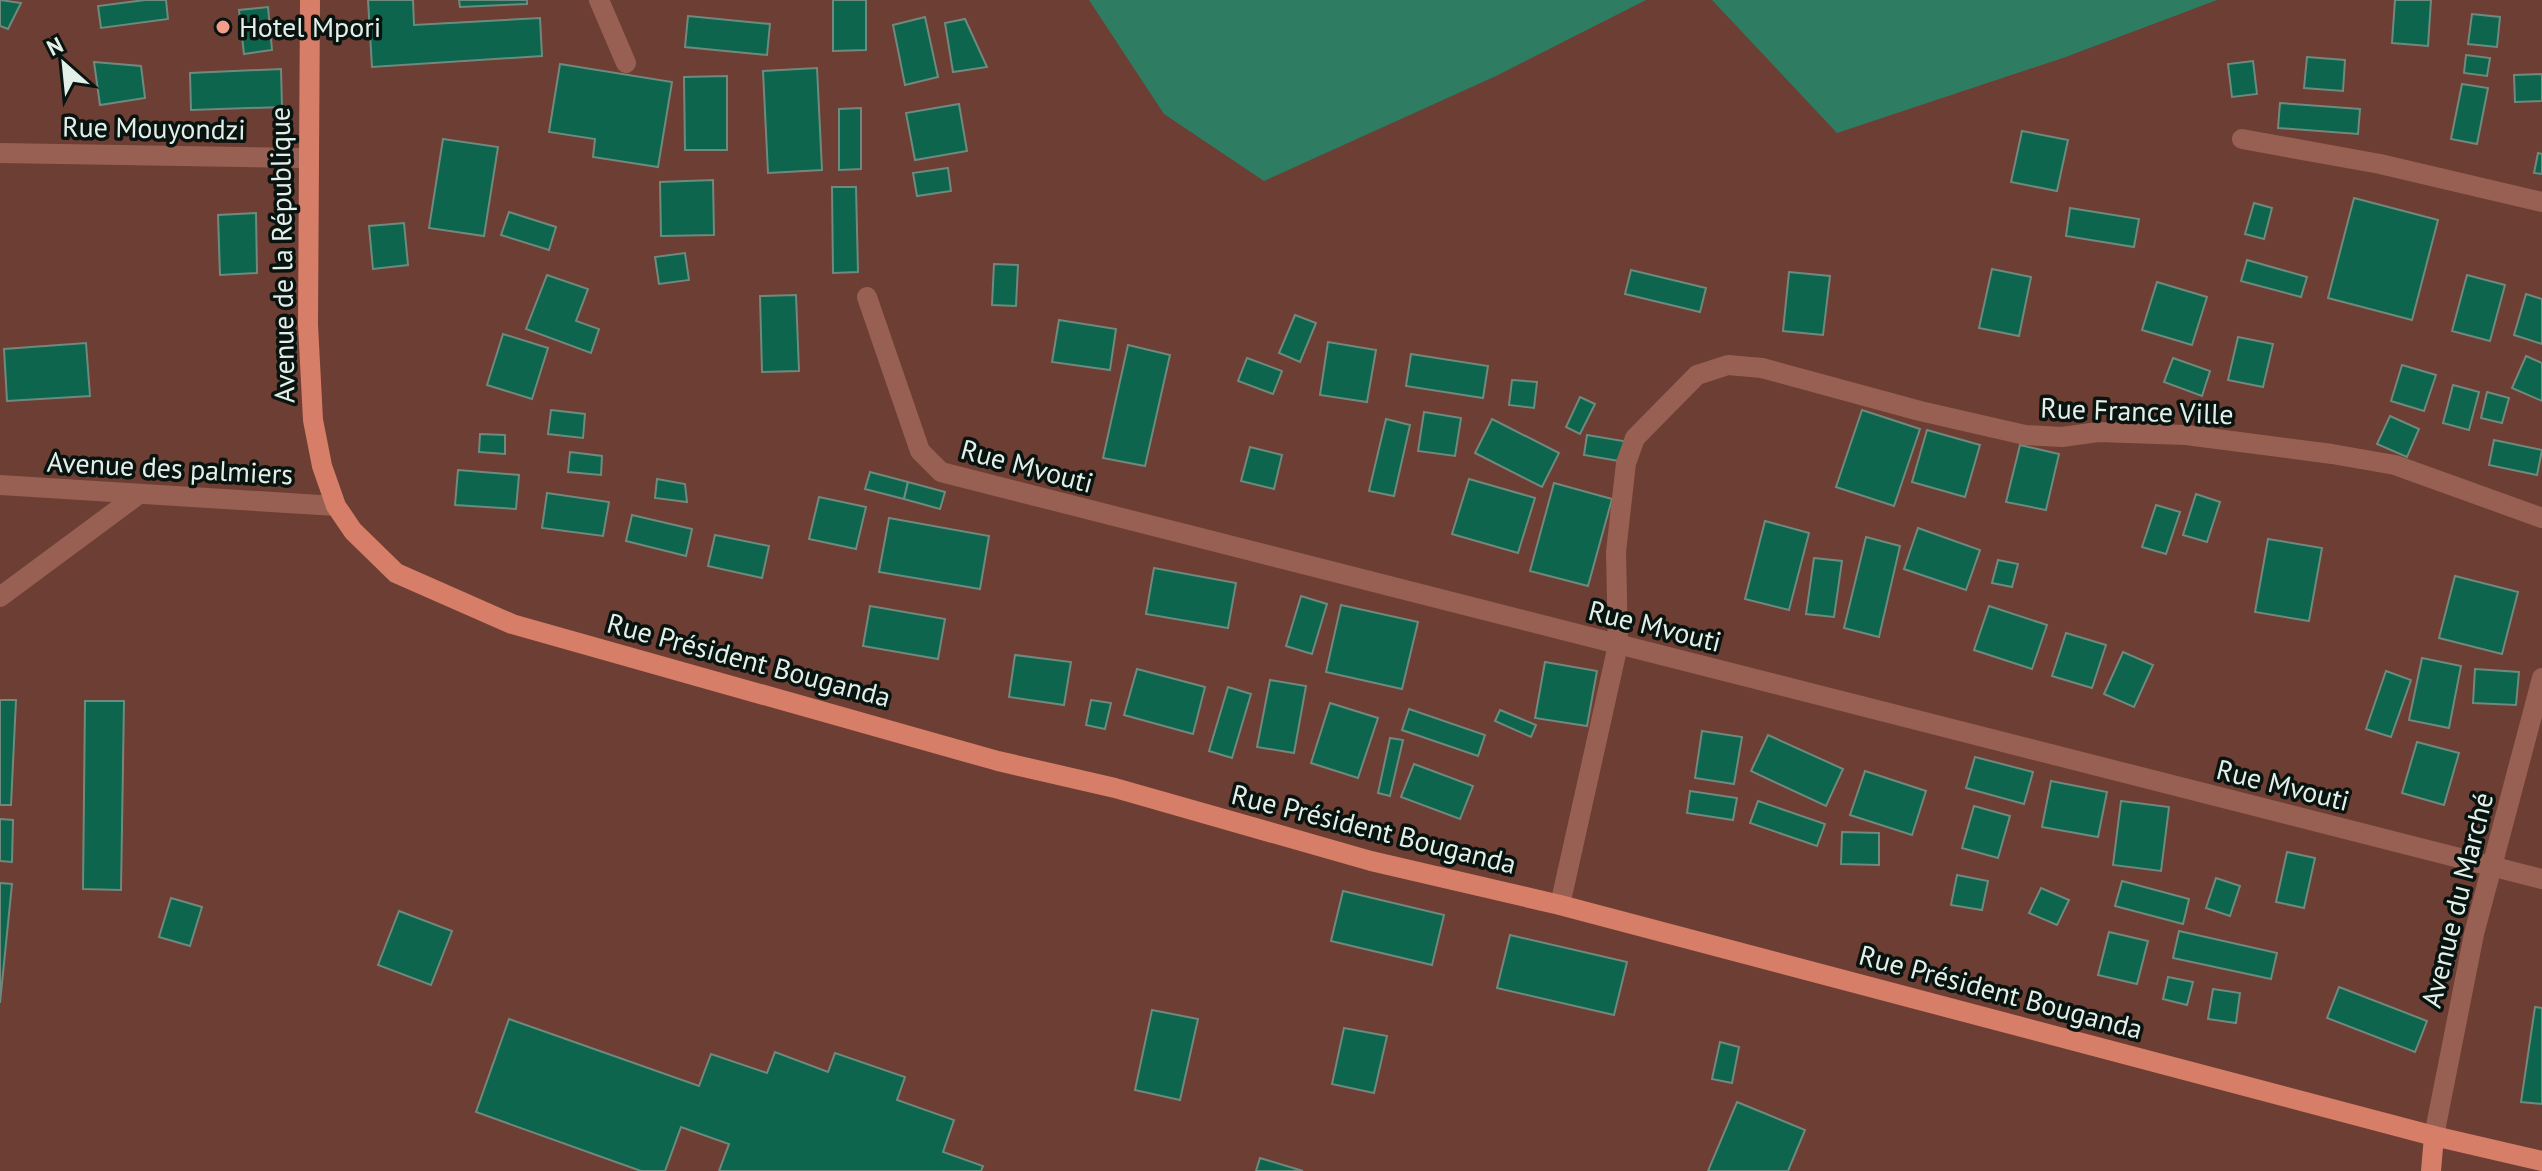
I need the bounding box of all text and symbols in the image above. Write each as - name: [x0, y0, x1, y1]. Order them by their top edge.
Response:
- place label: Hotel Mpori: [239, 8, 381, 45]
- marker: Hotel Mpori: [214, 18, 232, 36]
- north arrow: [24, 24, 104, 104]
- text: N: [42, 30, 68, 62]
- street label: Rue Mouyondzi: [62, 107, 246, 148]
- street label: Avenue de la République: [260, 107, 303, 403]
- street label: Rue France Ville: [2040, 389, 2234, 432]
- street label: Rue Mvouti: [957, 430, 1097, 501]
- street label: Avenue des palmiers: [46, 443, 294, 492]
- street label: Rue Mvouti: [1585, 591, 1725, 660]
- street label: Rue Président Bouganda: [603, 604, 895, 715]
- street label: Rue Mvouti: [2213, 750, 2353, 819]
- street label: Rue Président Bouganda: [1228, 775, 1520, 882]
- street label: Avenue du Marché: [2412, 789, 2501, 1011]
- street label: Rue Président Bouganda: [1855, 936, 2147, 1047]

